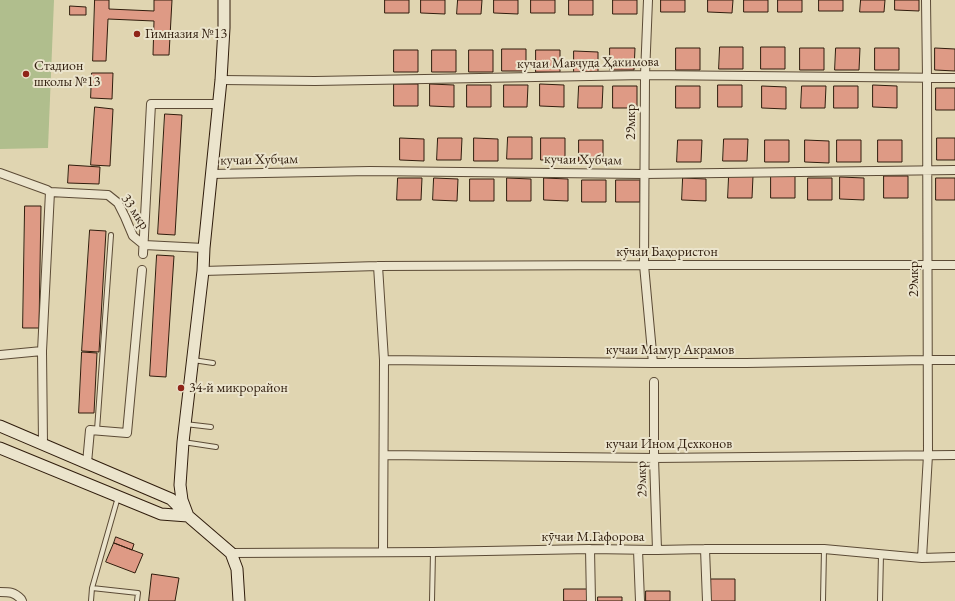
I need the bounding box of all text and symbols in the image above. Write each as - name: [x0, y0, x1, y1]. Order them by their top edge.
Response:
- place label: Гимназия №13: [145, 26, 227, 42]
- marker: Гимназия №13: [132, 29, 142, 39]
- street label: кучаи Мавҷуда Ҳакимова: [517, 53, 659, 73]
- place label: Стадион школы №13: [34, 58, 100, 90]
- marker: Стадион школы №13: [21, 69, 31, 79]
- street label: 29мкр: [623, 104, 639, 140]
- street label: кучаи Хубҷам: [220, 151, 298, 169]
- street label: кучаи Хубҷам: [544, 151, 622, 169]
- street label: 33 мкр: [117, 191, 153, 233]
- street label: кӯчаи Баҳористон: [616, 244, 718, 260]
- street label: 29мкр: [906, 261, 922, 297]
- street label: кучаи Мамур Акрамов: [606, 342, 734, 358]
- place label: 34-й микрорайон: [189, 380, 288, 396]
- marker: 34-й микрорайон: [176, 383, 186, 393]
- street label: кучаи Ином Дехконов: [606, 436, 732, 452]
- street label: 29мкр: [633, 461, 651, 497]
- street label: кӯчаи М.Гафорова: [542, 529, 644, 545]

